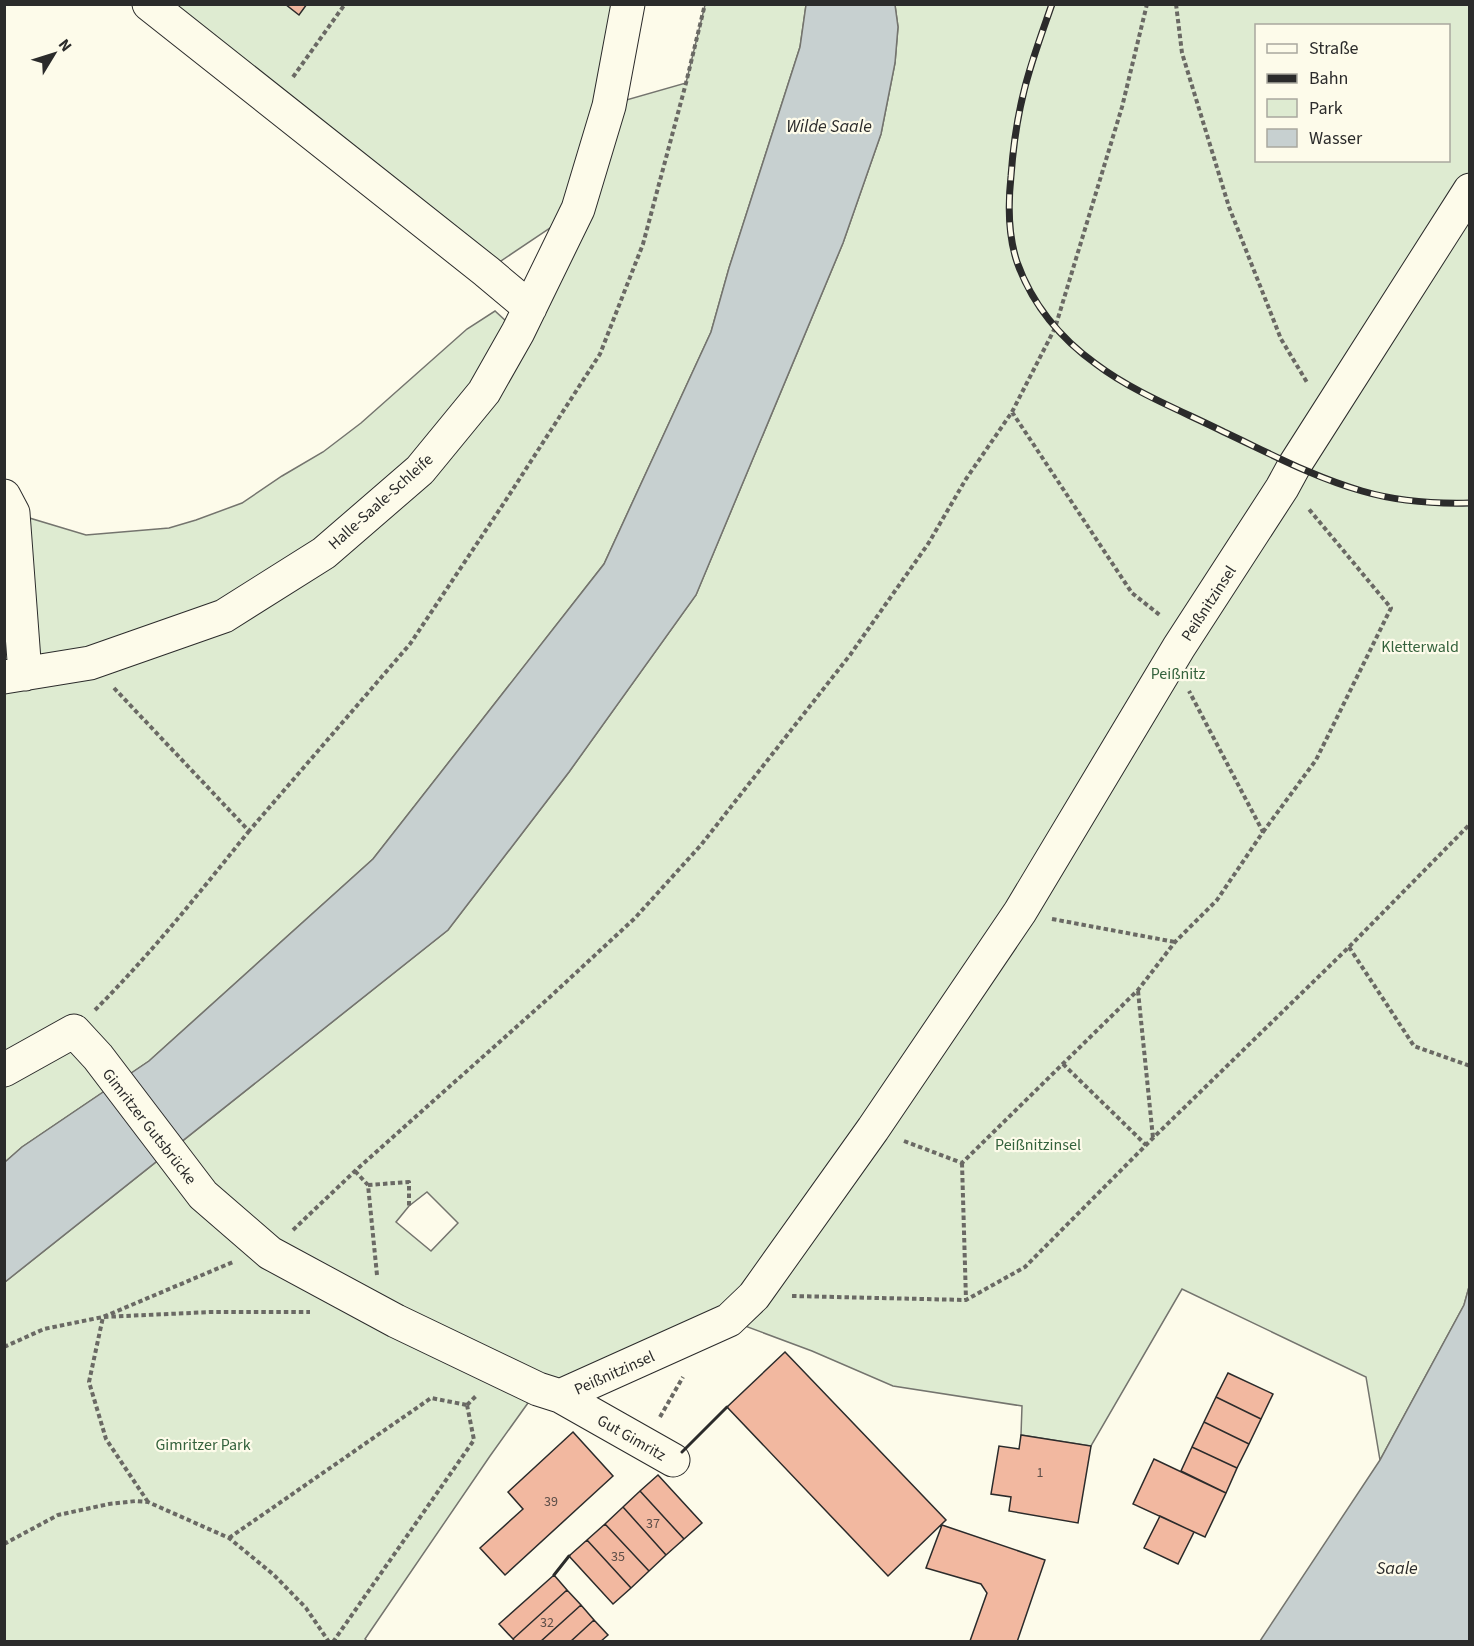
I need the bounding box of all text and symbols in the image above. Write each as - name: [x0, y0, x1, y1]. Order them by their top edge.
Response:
- north arrow: [24, 24, 84, 84]
- legend: [1255, 24, 1450, 162]
- text: N: [53, 34, 77, 56]
- text: Straße: [1309, 36, 1359, 61]
- text: Bahn: [1309, 66, 1348, 91]
- text: Park: [1309, 96, 1343, 121]
- water label: Wilde Saale: [786, 114, 872, 139]
- text: Wasser: [1309, 126, 1363, 151]
- street label: Halle-Saale-Schleife: [324, 449, 438, 555]
- street label: Peißnitzinsel: [1176, 561, 1242, 646]
- park label: Kletterwald: [1381, 636, 1459, 658]
- park label: Peißnitz: [1151, 663, 1206, 685]
- street label: Gimritzer Gutsbrücke: [97, 1064, 202, 1189]
- park label: Peißnitzinsel: [995, 1134, 1081, 1156]
- street label: Peißnitzinsel: [571, 1345, 658, 1400]
- street label: Gut Gimritz: [593, 1409, 670, 1466]
- park label: Gimritzer Park: [155, 1434, 251, 1456]
- house number: 1: [1037, 1463, 1044, 1483]
- house number: 39: [544, 1492, 558, 1512]
- house number: 37: [646, 1514, 660, 1534]
- house number: 35: [611, 1547, 625, 1567]
- water label: Saale: [1376, 1556, 1418, 1581]
- house number: 32: [540, 1613, 554, 1633]

